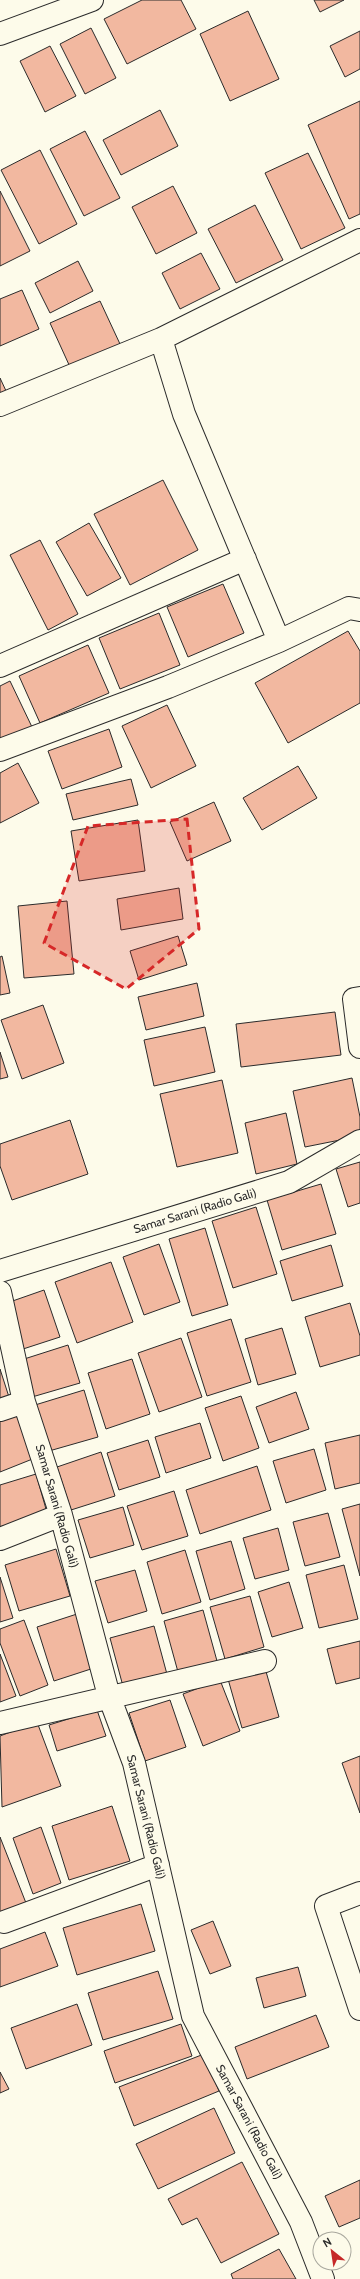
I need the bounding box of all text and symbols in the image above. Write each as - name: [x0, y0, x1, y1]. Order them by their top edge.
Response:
- street label: Samar Sarani (Radio Gali): [132, 1185, 258, 1236]
- street label: Samar Sarani (Radio Gali): [33, 1442, 82, 1569]
- street label: Samar Sarani (Radio Gali): [124, 1753, 169, 1881]
- street label: Samar Sarani (Radio Gali): [213, 2062, 286, 2182]
- north arrow: [312, 2231, 352, 2271]
- text: N: [320, 2234, 334, 2250]

